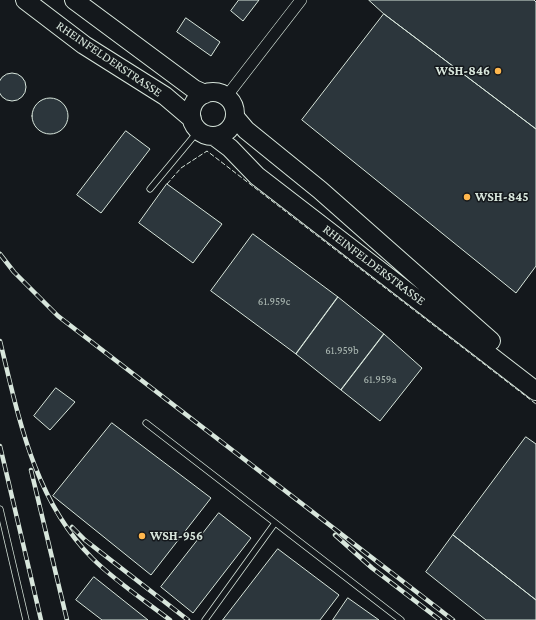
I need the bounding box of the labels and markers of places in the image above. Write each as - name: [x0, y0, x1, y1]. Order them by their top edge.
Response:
- place label: WSH-846: [436, 63, 490, 79]
- marker: WSH-846: [493, 66, 503, 76]
- place label: WSH-845: [475, 189, 529, 205]
- marker: WSH-845: [462, 192, 472, 202]
- place label: WSH-956: [150, 528, 203, 544]
- marker: WSH-956: [137, 531, 147, 541]

